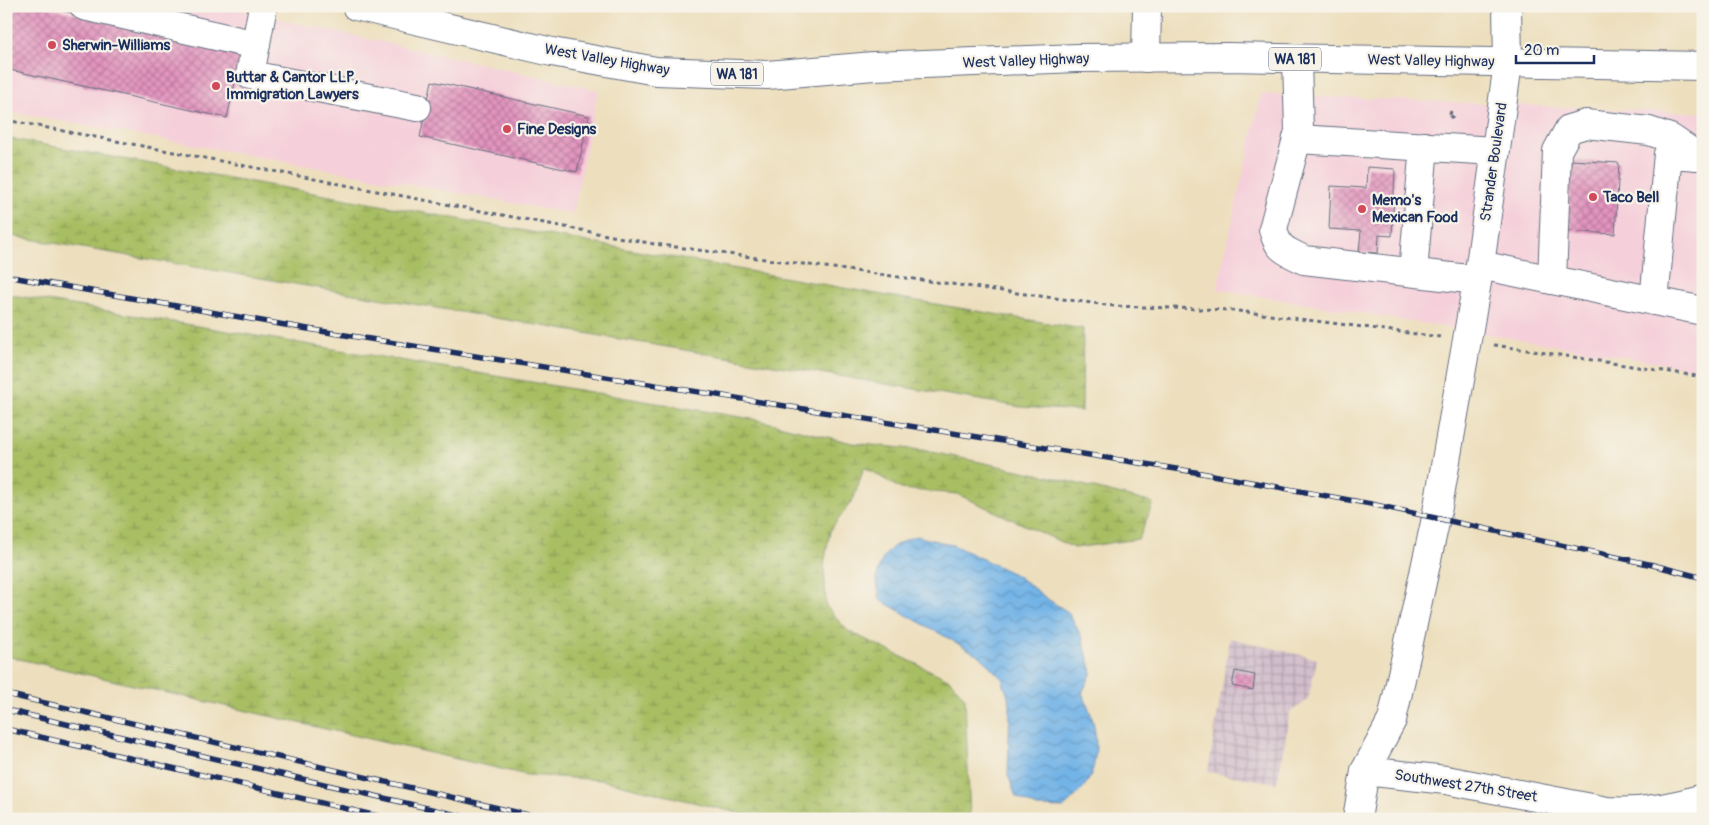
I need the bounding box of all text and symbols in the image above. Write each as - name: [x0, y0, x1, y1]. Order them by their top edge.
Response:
- scale bar: [1516, 32, 1594, 64]
- place label: Sherwin-Williams: [62, 36, 170, 55]
- marker: Sherwin-Williams: [46, 39, 58, 51]
- street label: West Valley Highway: [543, 40, 672, 80]
- text: 20 m: [1524, 41, 1559, 60]
- road number: WA 181: [1269, 48, 1321, 70]
- street label: West Valley Highway: [962, 49, 1090, 73]
- street label: West Valley Highway: [1367, 50, 1495, 72]
- road number: WA 181: [711, 62, 763, 86]
- place label: Buttar & Cantor LLP, Immigration Lawyers: [226, 68, 359, 104]
- marker: Buttar & Cantor LLP, Immigration Lawyers: [210, 80, 222, 92]
- street label: Strander Boulevard: [1476, 101, 1512, 223]
- place label: Fine Designs: [517, 120, 597, 139]
- marker: Fine Designs: [501, 123, 513, 135]
- place label: Taco Bell: [1602, 188, 1659, 207]
- place label: Memo's Mexican Food: [1372, 191, 1458, 227]
- marker: Taco Bell: [1587, 191, 1599, 203]
- marker: Memo's Mexican Food: [1356, 203, 1368, 215]
- street label: Southwest 27th Street: [1393, 765, 1540, 807]

